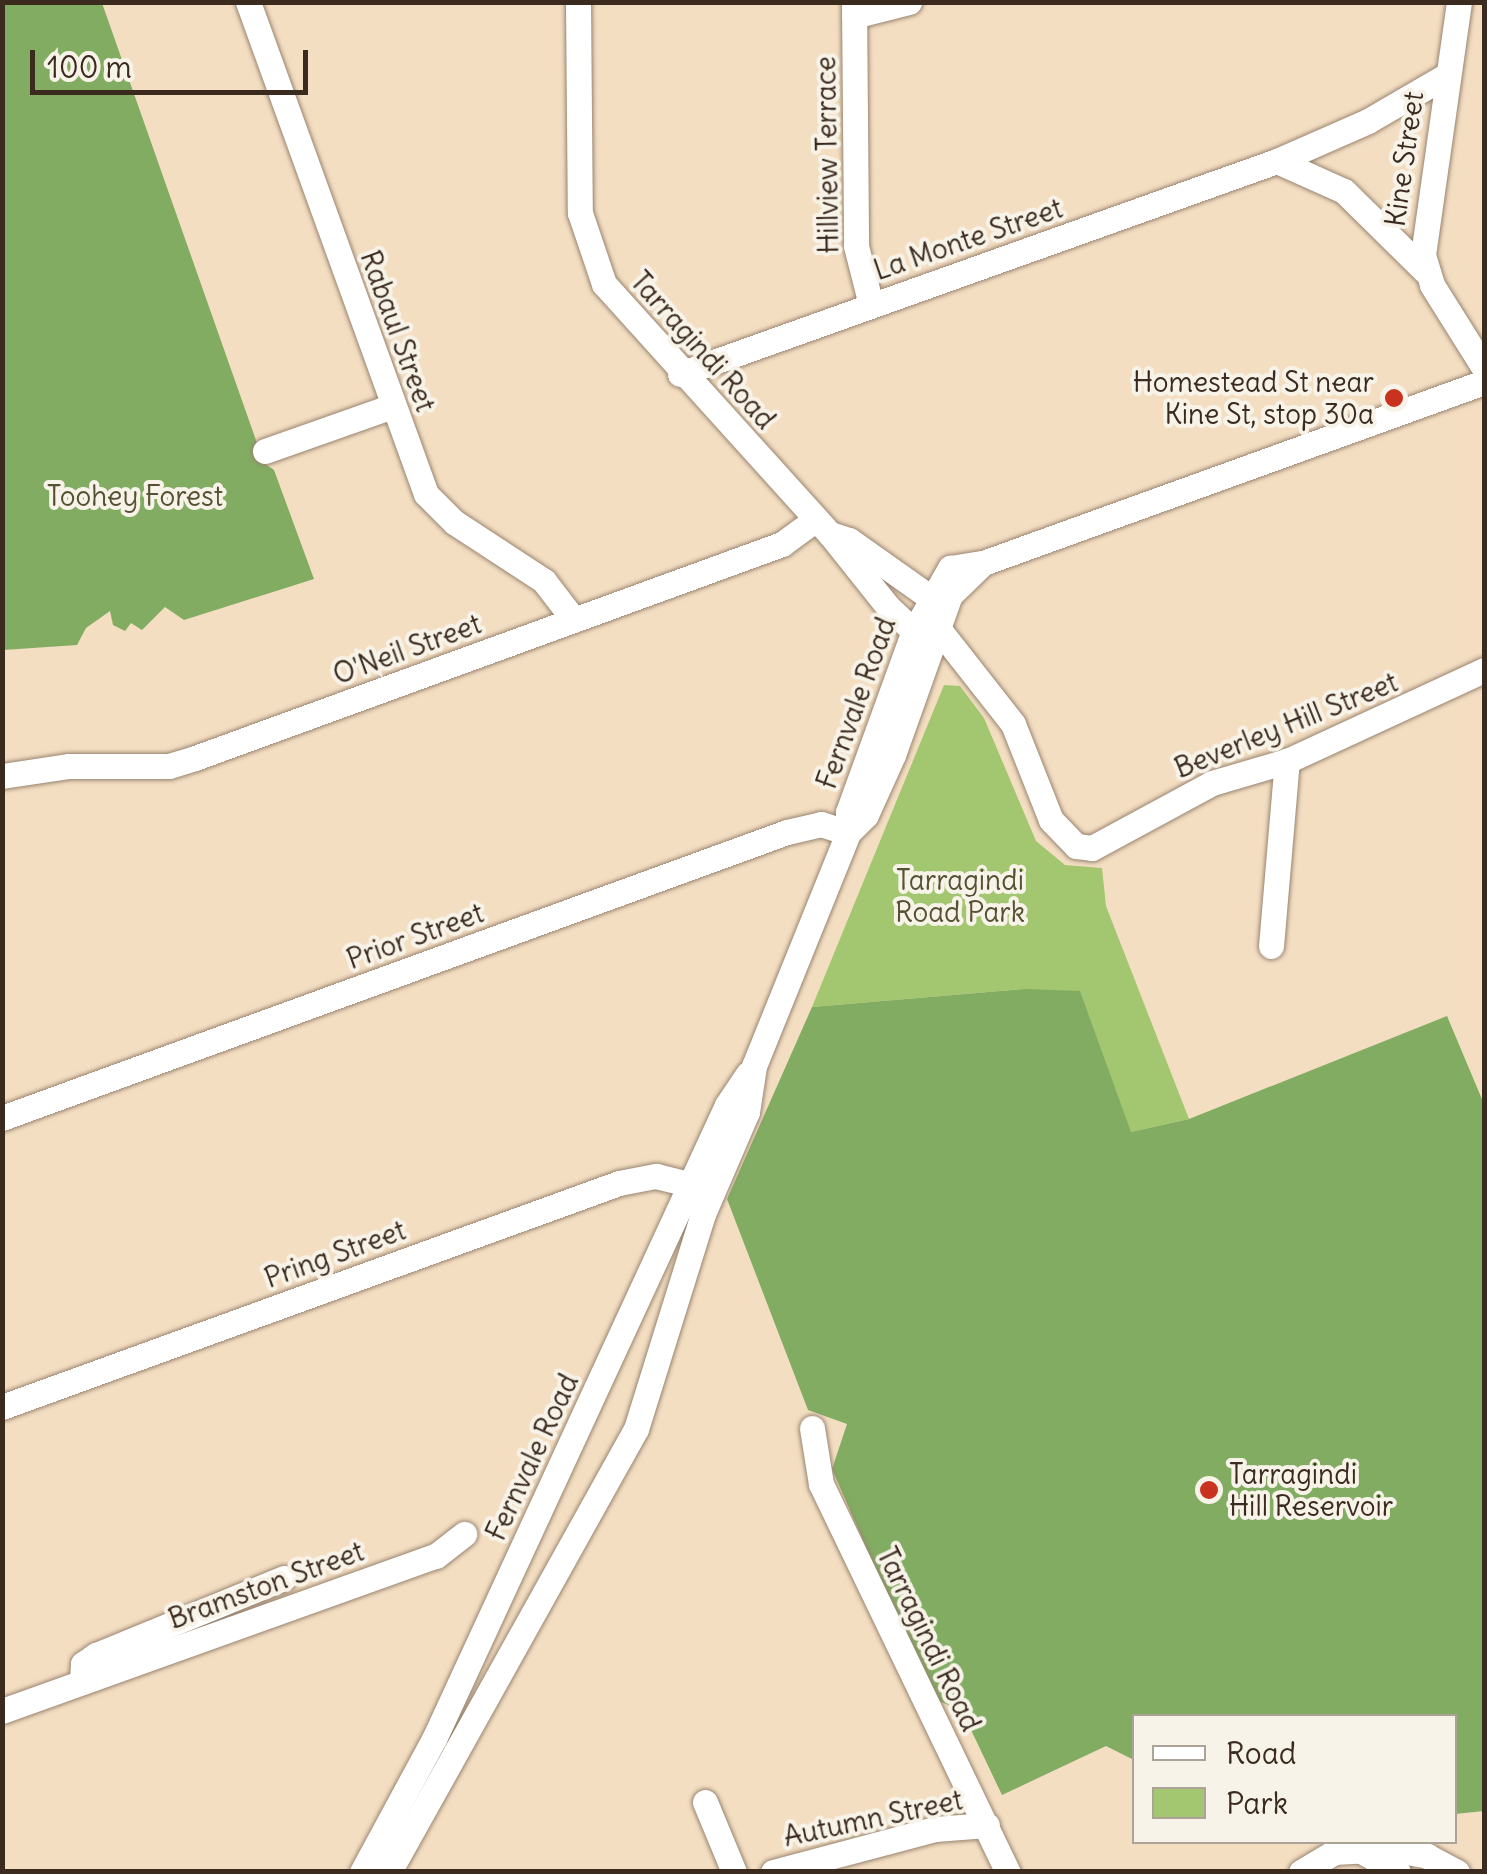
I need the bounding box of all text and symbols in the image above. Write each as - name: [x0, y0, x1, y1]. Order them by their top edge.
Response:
- scale bar: [35, 30, 312, 92]
- text: 100 m: [47, 48, 132, 86]
- street label: Hillview Terrace: [808, 56, 846, 254]
- street label: Kine Street: [1378, 89, 1430, 229]
- street label: La Monte Street: [869, 191, 1067, 287]
- street label: Rabaul Street: [353, 246, 443, 416]
- street label: Tarragindi Road: [623, 264, 783, 436]
- place label: Homestead St near Kine St, stop 30a: [1133, 365, 1374, 431]
- marker: Homestead St near Kine St, stop 30a: [1383, 387, 1405, 409]
- park label: Toohey Forest: [47, 479, 223, 513]
- street label: O'Neil Street: [328, 607, 486, 691]
- street label: Fernvale Road: [809, 613, 903, 793]
- street label: Beverley Hill Street: [1169, 665, 1403, 785]
- park label: Tarragindi Road Park: [895, 863, 1025, 929]
- street label: Prior Street: [342, 896, 488, 976]
- street label: Pring Street: [260, 1213, 410, 1295]
- street label: Fernvale Road: [479, 1368, 585, 1546]
- place label: Tarragindi Hill Reservoir: [1229, 1457, 1393, 1523]
- marker: Tarragindi Hill Reservoir: [1198, 1479, 1220, 1501]
- street label: Bramston Street: [164, 1534, 368, 1636]
- street label: Tarragindi Road: [870, 1542, 988, 1736]
- legend: [1132, 1714, 1457, 1844]
- text: Road: [1226, 1734, 1296, 1772]
- street label: Autumn Street: [780, 1783, 966, 1853]
- text: Park: [1226, 1784, 1288, 1822]

